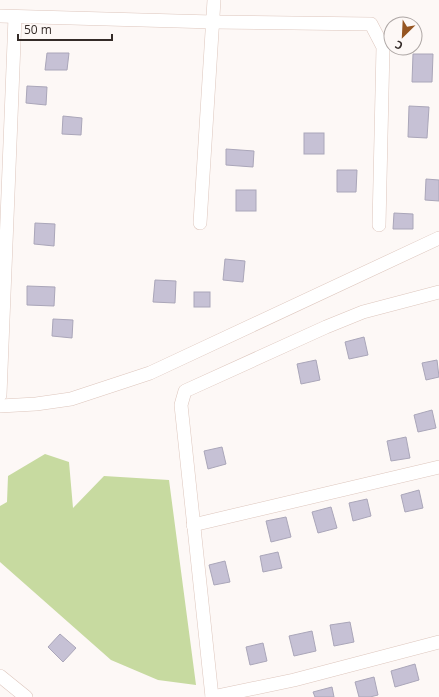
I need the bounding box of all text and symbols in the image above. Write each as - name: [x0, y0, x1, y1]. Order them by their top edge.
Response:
- scale bar: [18, 16, 112, 42]
- north arrow: [383, 16, 423, 56]
- text: 50 m: [24, 21, 52, 38]
- text: С: [392, 37, 405, 54]

